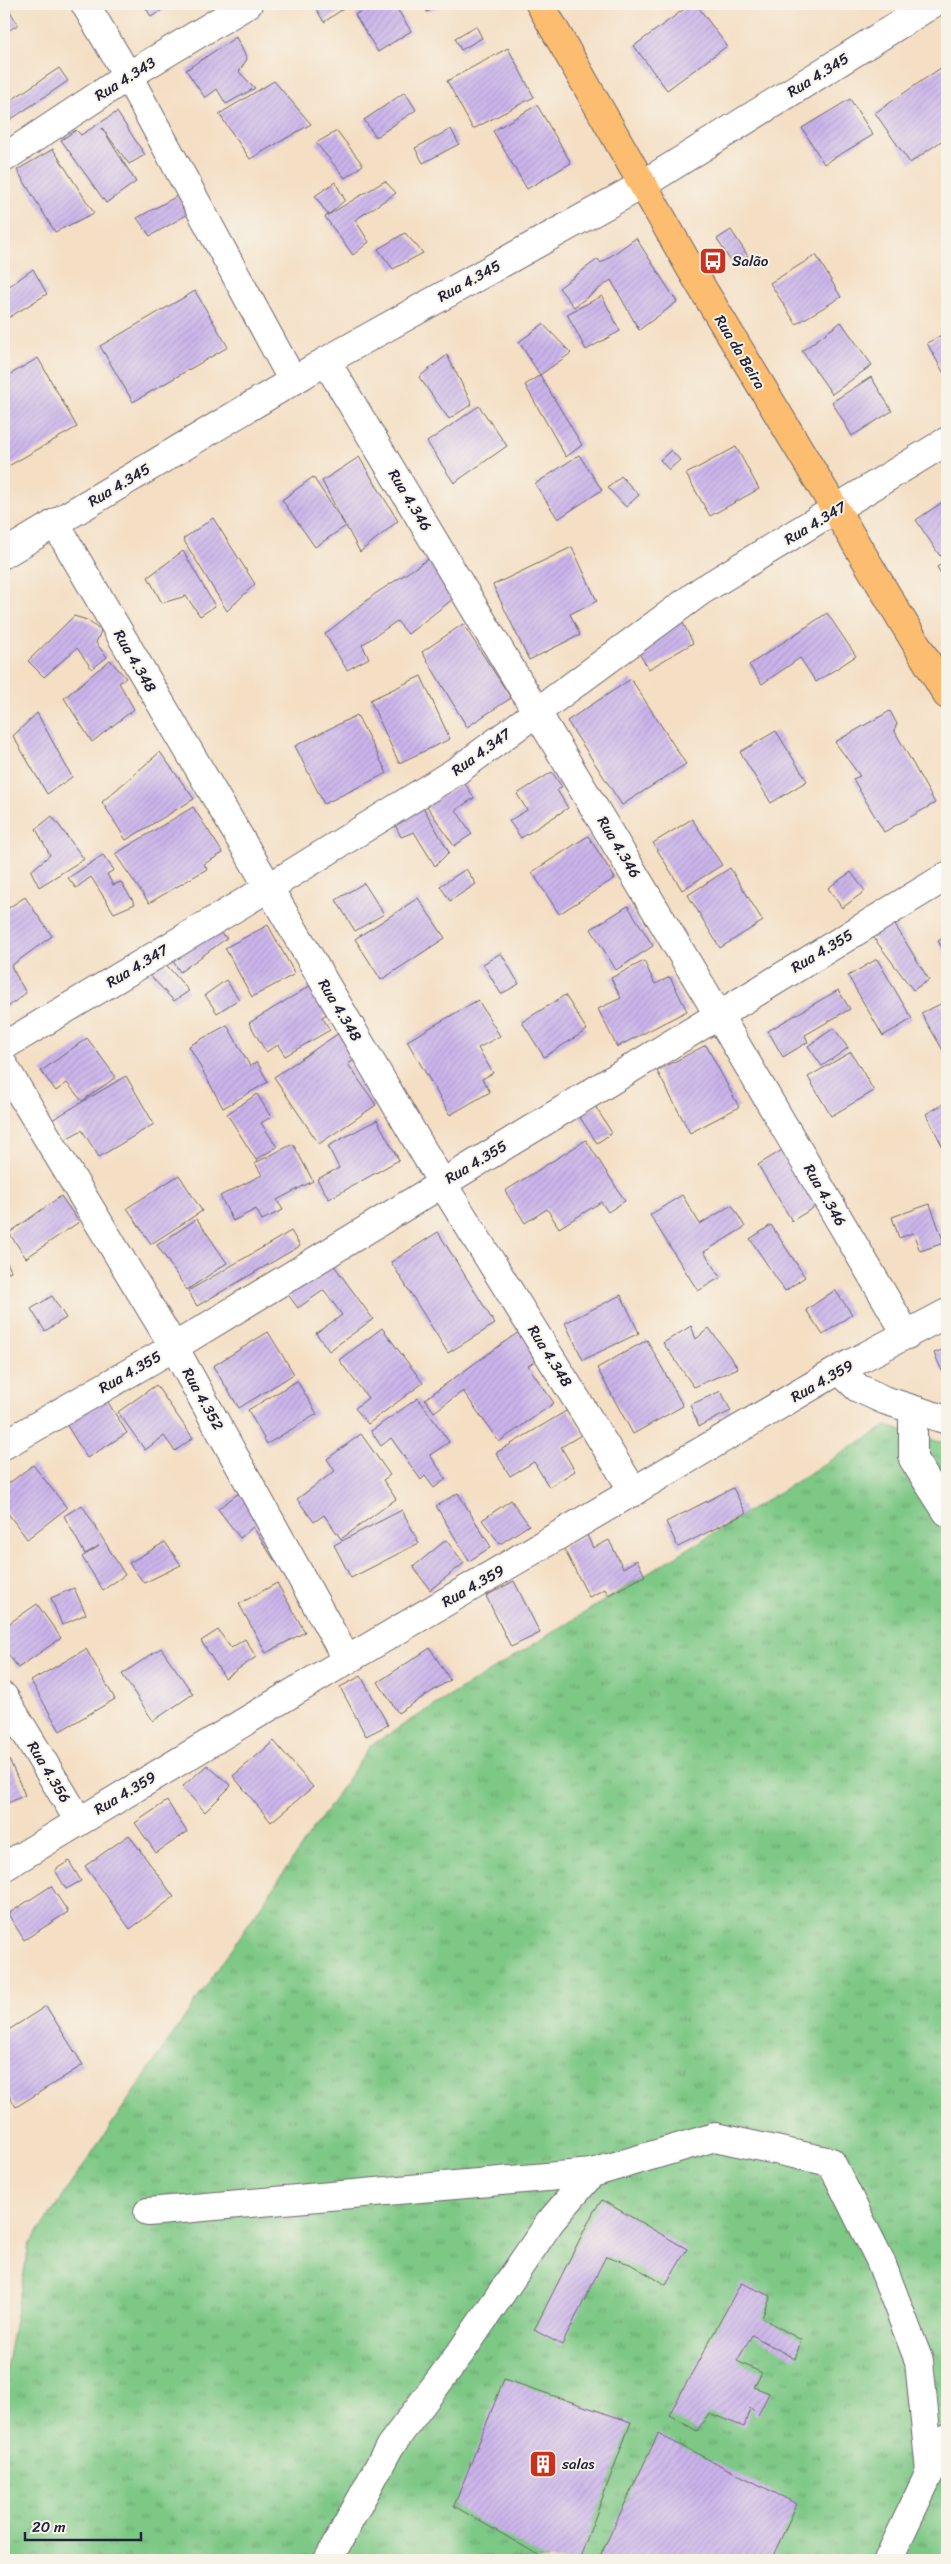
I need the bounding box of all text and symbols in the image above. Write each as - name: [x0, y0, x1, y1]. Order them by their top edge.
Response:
- street label: Rua 4.345: [782, 46, 854, 104]
- street label: Rua 4.343: [89, 50, 161, 108]
- bus stop icon: Salão: [698, 246, 728, 276]
- place label: Salão: [732, 248, 769, 274]
- street label: Rua 4.345: [432, 253, 506, 309]
- street label: Rua da Beira: [708, 310, 773, 395]
- street label: Rua 4.345: [83, 456, 155, 514]
- street label: Rua 4.346: [381, 464, 439, 536]
- street label: Rua 4.347: [779, 493, 852, 552]
- street label: Rua 4.348: [106, 625, 164, 697]
- street label: Rua 4.347: [446, 720, 518, 783]
- street label: Rua 4.346: [590, 811, 648, 883]
- street label: Rua 4.355: [786, 922, 858, 980]
- street label: Rua 4.347: [101, 936, 174, 995]
- street label: Rua 4.348: [311, 974, 369, 1046]
- street label: Rua 4.355: [440, 1133, 512, 1191]
- street label: Rua 4.346: [797, 1159, 853, 1231]
- street label: Rua 4.348: [521, 1320, 579, 1392]
- street label: Rua 4.355: [94, 1343, 166, 1401]
- street label: Rua 4.359: [786, 1352, 858, 1410]
- street label: Rua 4.352: [175, 1363, 231, 1436]
- street label: Rua 4.359: [437, 1557, 509, 1615]
- street label: Rua 4.356: [20, 1736, 78, 1808]
- street label: Rua 4.359: [89, 1764, 161, 1822]
- building icon: salas: [528, 2449, 558, 2479]
- place label: salas: [561, 2451, 595, 2477]
- scale bar: [25, 2509, 141, 2541]
- text: 20 m: [32, 2514, 66, 2540]

